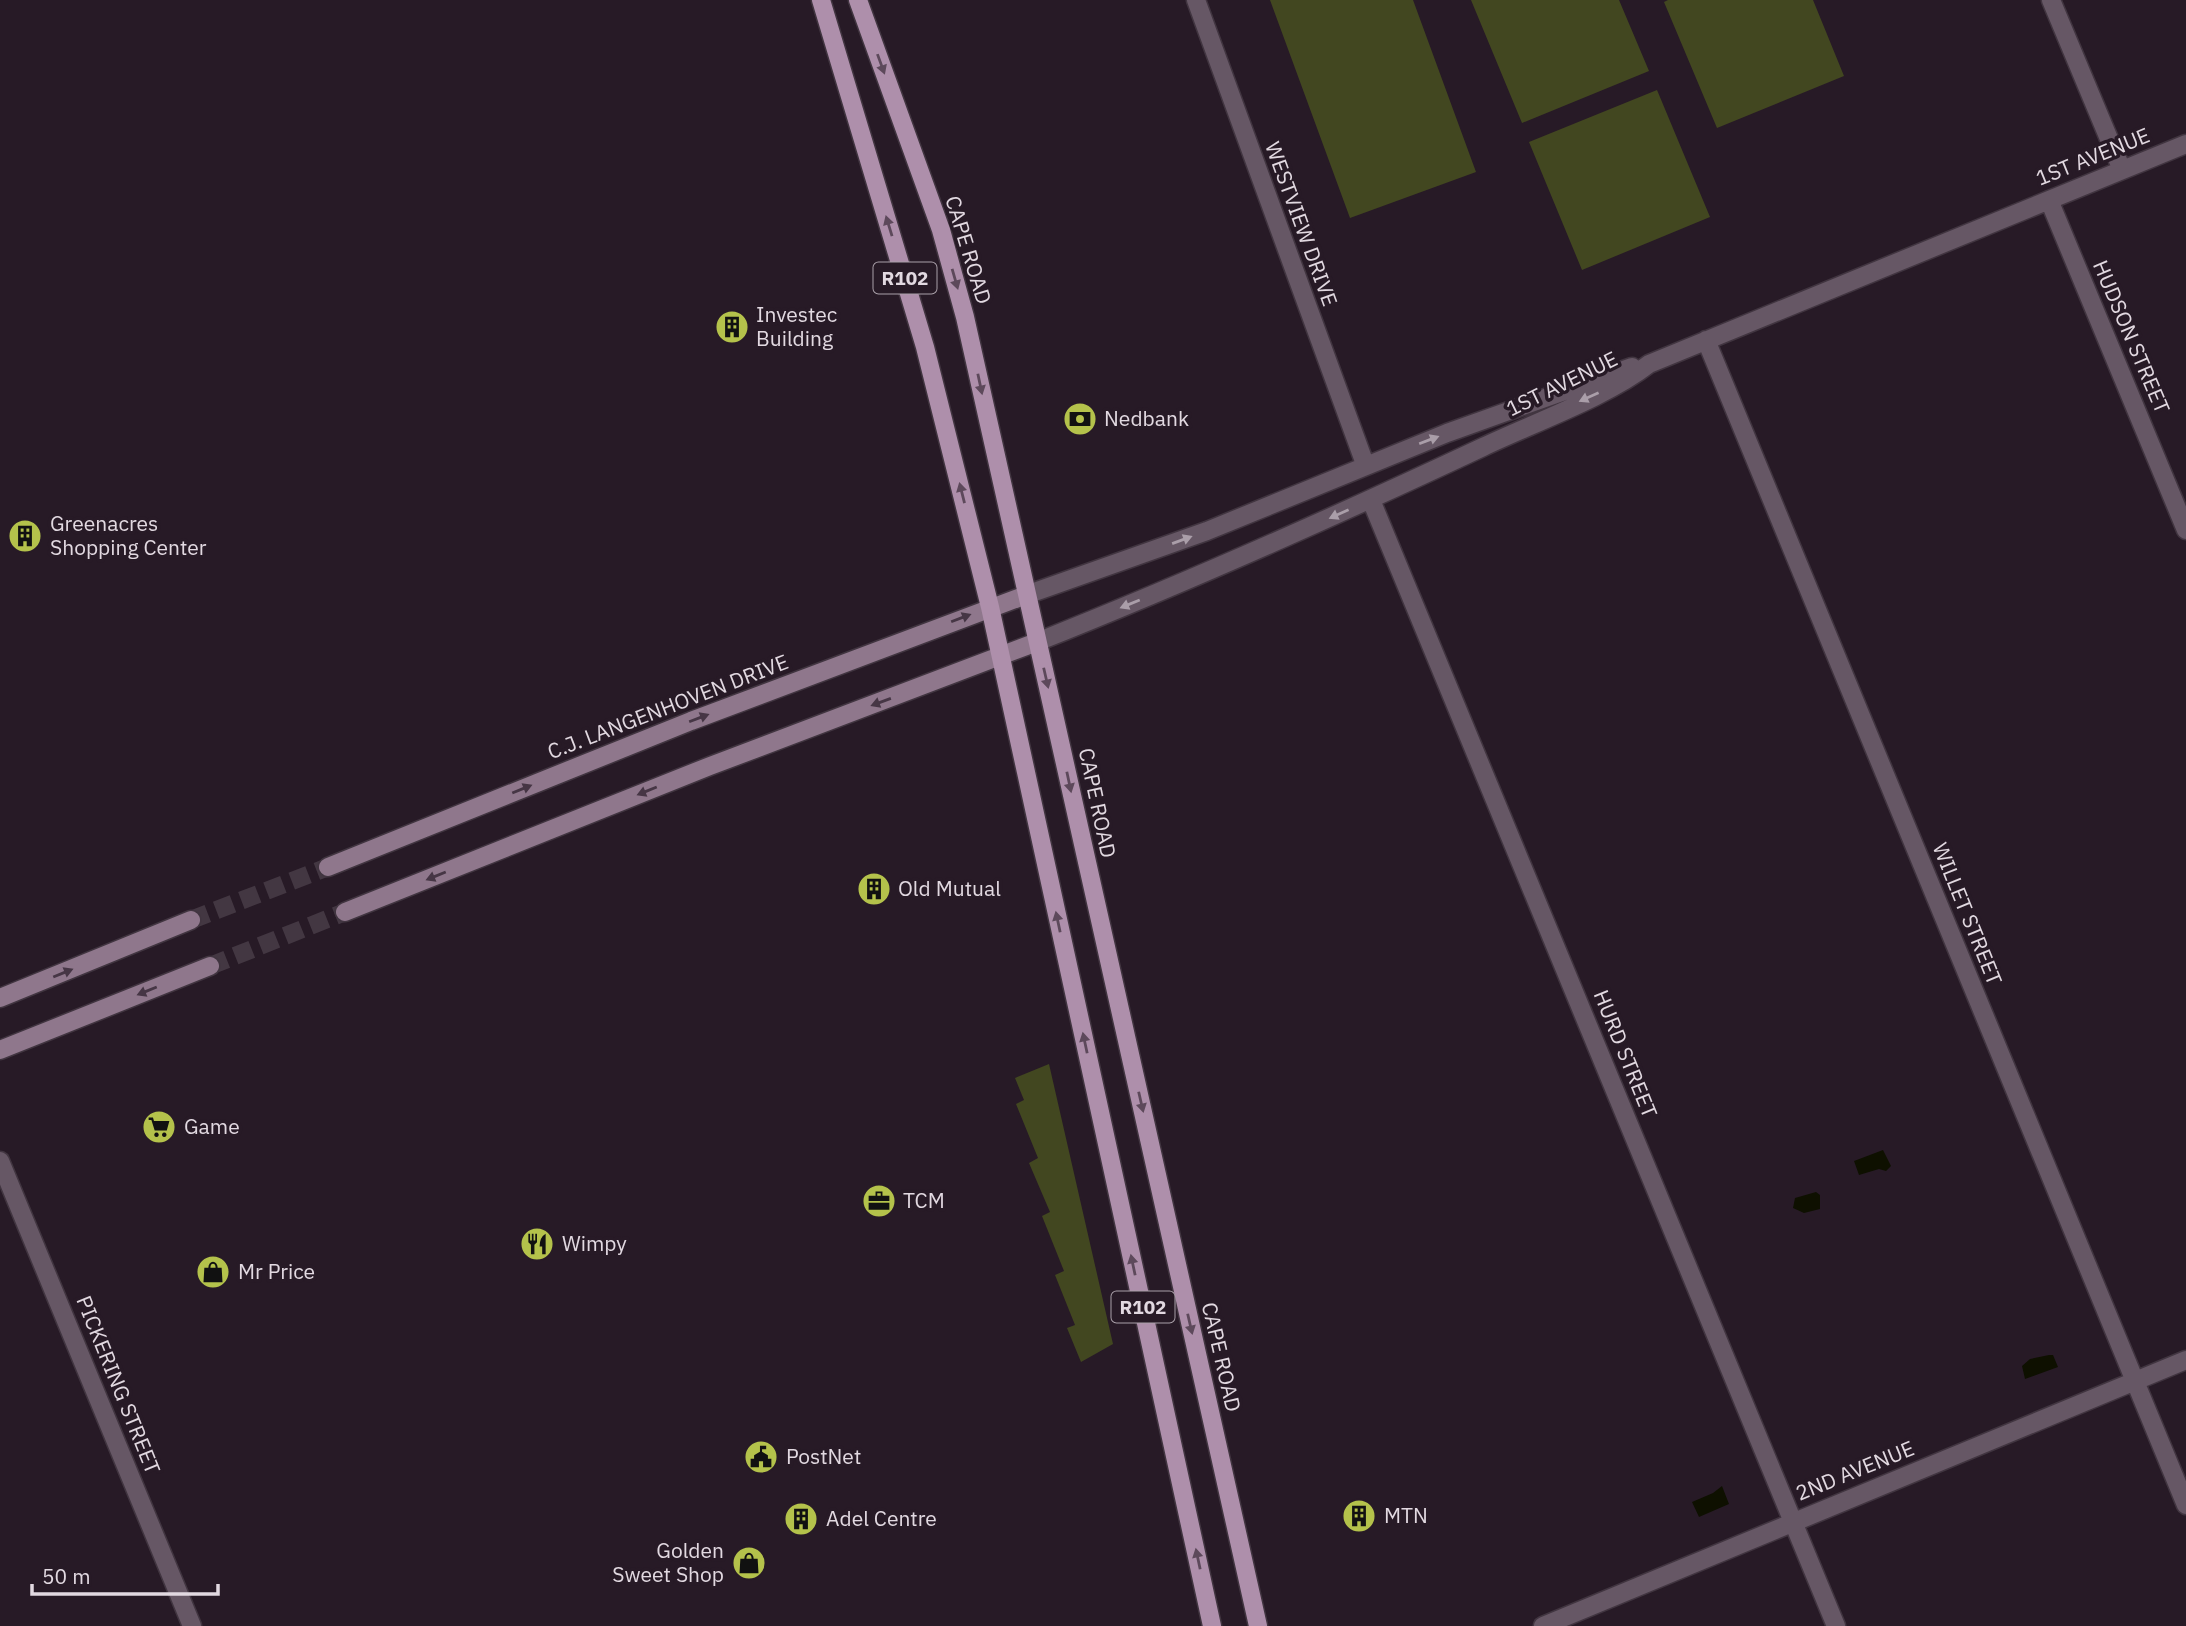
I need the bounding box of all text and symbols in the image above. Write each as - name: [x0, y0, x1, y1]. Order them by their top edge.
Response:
- one-way arrow: [876, 54, 887, 75]
- street label: 1ST AVENUE: [2032, 121, 2154, 192]
- street label: WESTVIEW DRIVE: [1259, 138, 1345, 310]
- street label: CAPE ROAD: [939, 192, 999, 307]
- one-way arrow: [884, 215, 894, 236]
- street label: HUDSON STREET: [2087, 256, 2177, 418]
- road number: R102: [874, 262, 936, 294]
- one-way arrow: [950, 269, 960, 290]
- place label: Investec Building: [756, 300, 837, 352]
- building icon: Investec Building: [713, 308, 751, 346]
- street label: 1ST AVENUE: [1501, 344, 1622, 422]
- one-way arrow: [974, 373, 985, 395]
- one-way arrow: [1579, 392, 1600, 403]
- bank icon: Nedbank: [1061, 400, 1099, 438]
- place label: Nedbank: [1104, 404, 1189, 432]
- one-way arrow: [1418, 434, 1439, 445]
- one-way arrow: [956, 482, 967, 504]
- one-way arrow: [1329, 508, 1349, 520]
- place label: Greenacres Shopping Center: [50, 509, 207, 561]
- building icon: Greenacres Shopping Center: [6, 517, 44, 555]
- one-way arrow: [1171, 534, 1192, 545]
- one-way arrow: [1119, 599, 1140, 610]
- one-way arrow: [951, 612, 972, 623]
- street label: C.J. LANGENHOVEN DRIVE: [543, 647, 792, 765]
- one-way arrow: [1040, 667, 1051, 689]
- one-way arrow: [871, 697, 892, 708]
- one-way arrow: [688, 713, 709, 724]
- street label: CAPE ROAD: [1073, 745, 1123, 860]
- one-way arrow: [1063, 771, 1074, 793]
- one-way arrow: [512, 783, 533, 794]
- one-way arrow: [637, 786, 658, 797]
- street label: WILLET STREET: [1927, 838, 2009, 989]
- one-way arrow: [425, 870, 446, 881]
- building icon: Old Mutual: [855, 870, 893, 908]
- place label: Old Mutual: [898, 874, 1001, 902]
- one-way arrow: [1053, 911, 1064, 933]
- one-way arrow: [53, 967, 74, 978]
- one-way arrow: [136, 986, 157, 997]
- street label: HURD STREET: [1588, 986, 1664, 1122]
- one-way arrow: [1079, 1032, 1090, 1054]
- one-way arrow: [1135, 1091, 1146, 1113]
- supermarket icon: Game: [140, 1108, 178, 1146]
- place label: Game: [184, 1112, 240, 1140]
- office icon: TCM: [860, 1182, 898, 1220]
- place label: TCM: [903, 1186, 945, 1214]
- restaurant icon: Wimpy: [518, 1225, 556, 1263]
- place label: Wimpy: [562, 1229, 627, 1257]
- shop icon: Mr Price: [194, 1253, 232, 1291]
- one-way arrow: [1128, 1254, 1139, 1276]
- place label: Mr Price: [238, 1257, 315, 1285]
- street label: PICKERING STREET: [70, 1291, 167, 1478]
- road number: R102: [1112, 1292, 1174, 1322]
- street label: CAPE ROAD: [1196, 1299, 1248, 1414]
- one-way arrow: [1185, 1313, 1196, 1335]
- street label: 2ND AVENUE: [1791, 1434, 1918, 1507]
- public building icon: PostNet: [742, 1438, 780, 1476]
- place label: PostNet: [786, 1442, 861, 1470]
- building icon: MTN: [1340, 1497, 1378, 1535]
- building icon: Adel Centre: [782, 1500, 820, 1538]
- place label: MTN: [1384, 1501, 1428, 1529]
- place label: Adel Centre: [826, 1504, 937, 1532]
- place label: Golden Sweet Shop: [612, 1536, 724, 1588]
- shop icon: Golden Sweet Shop: [730, 1544, 768, 1582]
- one-way arrow: [1192, 1548, 1203, 1570]
- scale bar: [32, 1552, 217, 1596]
- text: 50 m: [42, 1562, 91, 1590]

